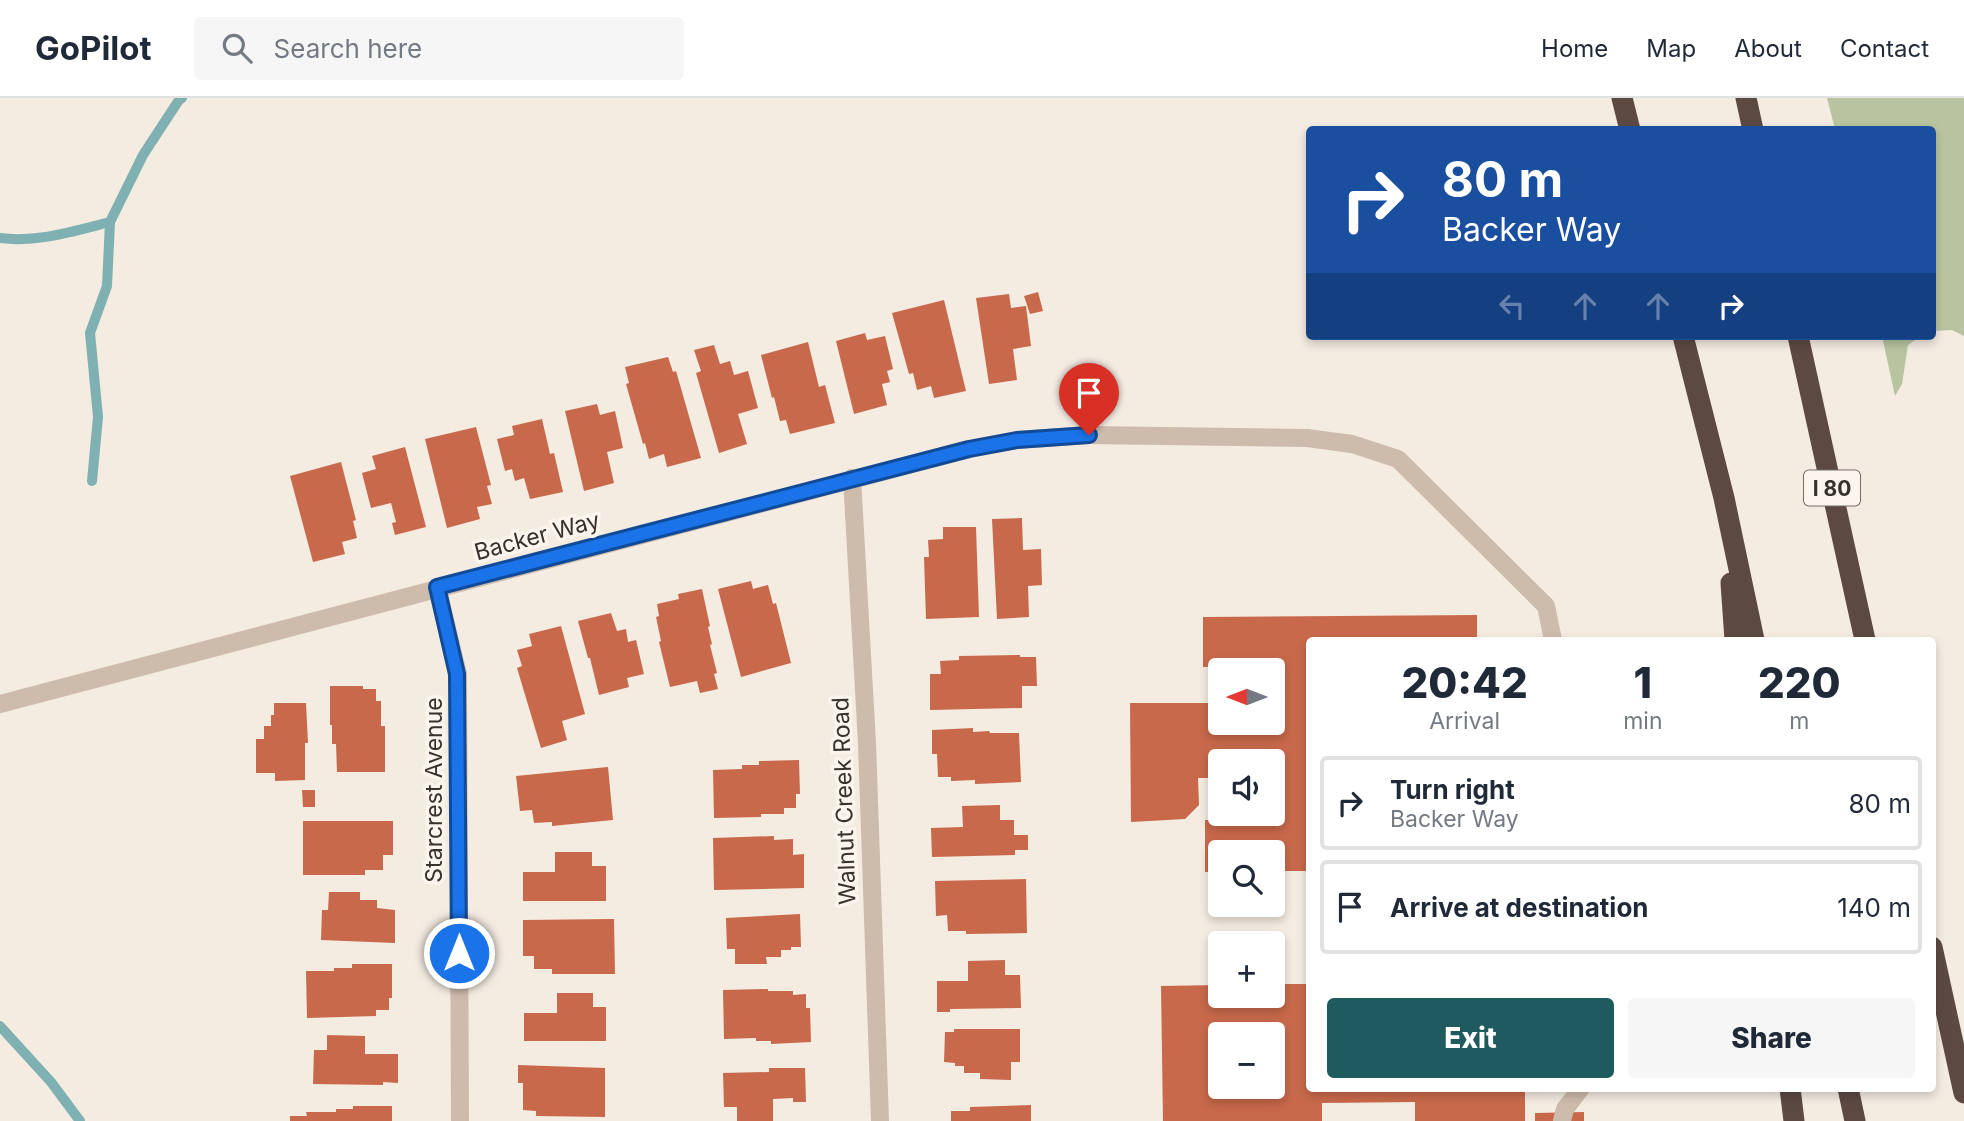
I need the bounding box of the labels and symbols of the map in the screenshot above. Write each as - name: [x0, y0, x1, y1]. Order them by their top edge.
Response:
- pin: [1059, 363, 1119, 435]
- road number: I 80: [1804, 470, 1860, 506]
- street label: Backer Way: [471, 506, 603, 566]
- north arrow: [1208, 658, 1284, 735]
- street label: Starcrest Avenue: [420, 697, 448, 883]
- street label: Walnut Creek Road: [826, 697, 862, 905]
- position arrow: [422, 916, 496, 990]

